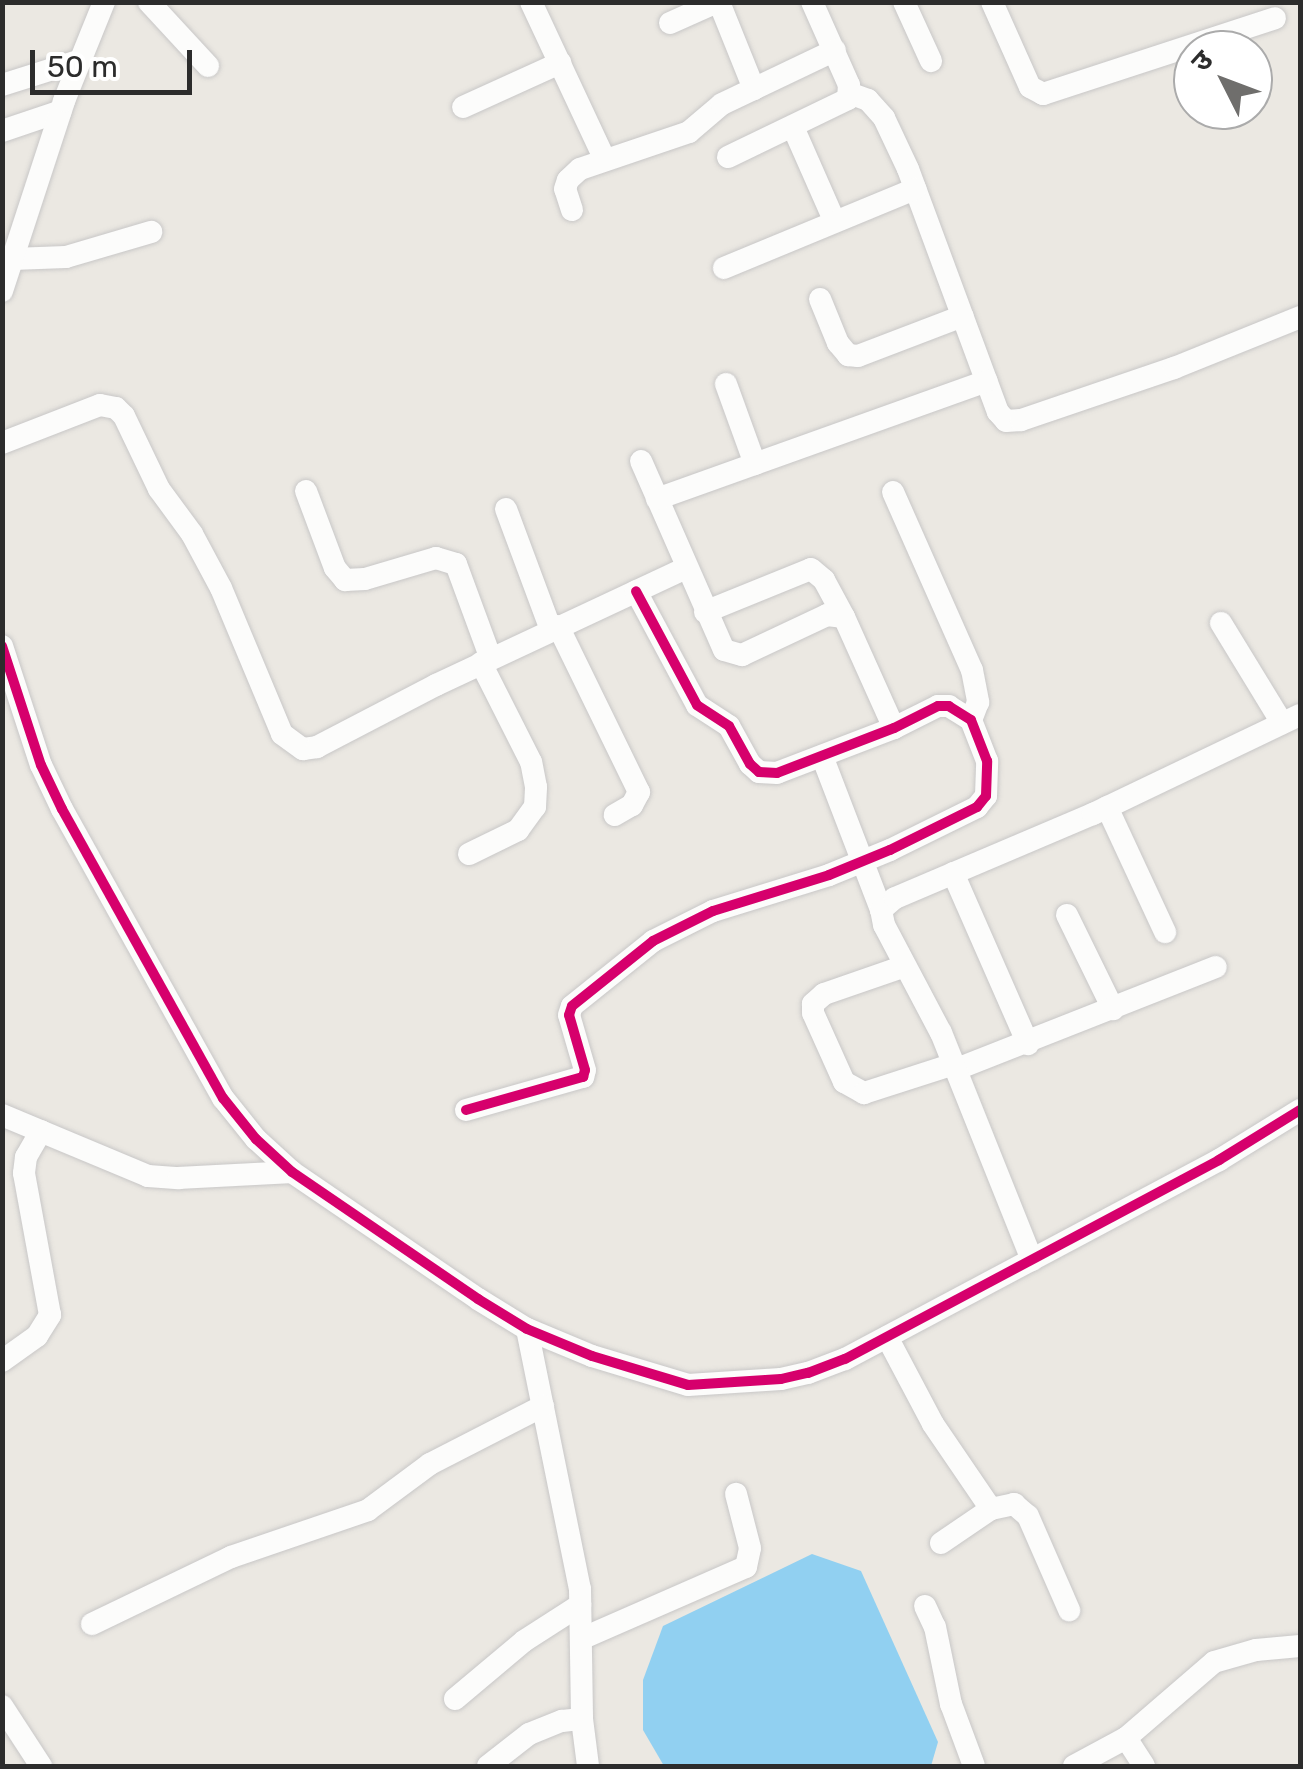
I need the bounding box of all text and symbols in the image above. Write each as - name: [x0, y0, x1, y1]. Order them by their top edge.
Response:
- scale bar: [35, 30, 198, 92]
- north arrow: [1173, 30, 1273, 130]
- text: उ: [1184, 44, 1220, 78]
- text: 50 m: [47, 49, 118, 85]

